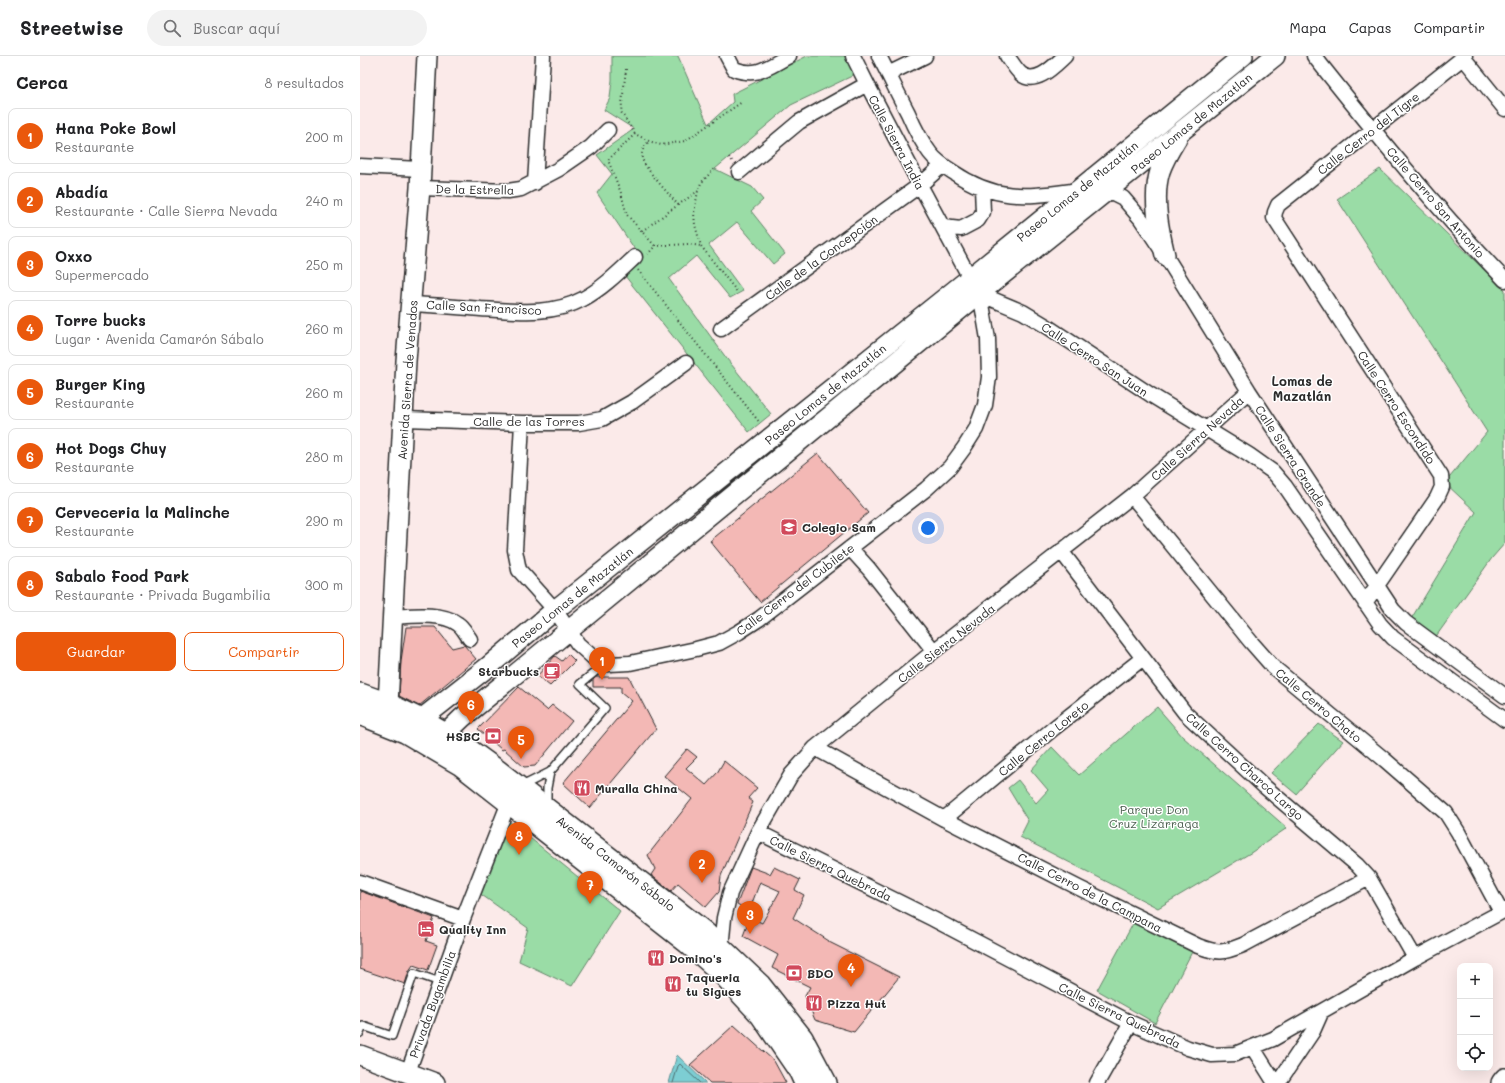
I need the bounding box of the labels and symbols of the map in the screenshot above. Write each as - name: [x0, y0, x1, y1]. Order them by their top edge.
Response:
- street label: Paseo Lomas de Mazatlan: [1127, 69, 1255, 177]
- street label: Calle Cerro del Tigre: [1314, 88, 1422, 178]
- street label: Calle Sierra India: [865, 92, 929, 192]
- street label: Paseo Lomas de Mazatlán: [1013, 137, 1141, 245]
- street label: Calle Cerro San Antonio: [1383, 143, 1489, 261]
- street label: De la Estrella: [435, 180, 515, 198]
- street label: Calle de la Concepción: [762, 211, 880, 303]
- street label: Calle San Francisco: [426, 296, 542, 318]
- street label: Avenida Sierra de Venados: [393, 299, 421, 460]
- street label: Calle Cerro San Juan: [1039, 318, 1151, 400]
- street label: Paseo Lomas de Mazatlán: [761, 340, 889, 448]
- street label: Calle Cerro Escondido: [1354, 347, 1440, 467]
- district label: Lomas de Mazatlán: [1272, 372, 1333, 404]
- street label: Calle Sierra Nevada: [1147, 392, 1247, 484]
- street label: Calle Sierra Grande: [1252, 402, 1330, 510]
- street label: Calle de las Torres: [473, 413, 585, 429]
- school or university icon: Colegio Sam: [779, 517, 799, 537]
- your location: [918, 518, 938, 538]
- place label: Colegio Sam: [802, 519, 876, 535]
- street label: Calle Cerro del Cubilete: [733, 539, 857, 639]
- street label: Paseo Lomas de Mazatlán: [508, 543, 636, 651]
- street label: Calle Sierra Nevada: [894, 600, 998, 686]
- pin: 1: [589, 647, 615, 680]
- cafe icon: Starbucks: [542, 661, 562, 681]
- place label: Starbucks: [478, 663, 539, 679]
- street label: Calle Cerro Chato: [1273, 664, 1365, 746]
- pin: 6: [458, 691, 484, 724]
- street label: Calle Cerro Loreto: [995, 697, 1091, 779]
- street label: Calle Cerro Charco Largo: [1183, 709, 1307, 823]
- bank icon: HSBC: [483, 726, 503, 746]
- pin: 5: [508, 726, 534, 759]
- place label: HSBC: [446, 728, 480, 744]
- restaurant icon: Muralla China: [572, 778, 592, 798]
- place label: Muralla China: [595, 780, 678, 796]
- park label: Parque Don Cruz Lizárraga: [1109, 801, 1199, 831]
- street label: Avenida Camarón Sábalo: [553, 812, 679, 914]
- pin: 8: [506, 822, 532, 855]
- street label: Calle Sierra Quebrada: [767, 831, 895, 905]
- street label: Calle Cerro de la Campana: [1015, 849, 1165, 935]
- pin: 2: [689, 850, 715, 883]
- pin: 7: [577, 871, 603, 904]
- pin: 3: [737, 901, 763, 934]
- hotel icon: Quality Inn: [416, 919, 436, 939]
- place label: Quality Inn: [439, 921, 506, 937]
- street label: Privada Bugambilia: [405, 948, 459, 1060]
- restaurant icon: Domino's: [646, 948, 666, 968]
- place label: Domino's: [669, 950, 722, 966]
- pin: 4: [838, 954, 864, 987]
- bank icon: BDO: [784, 963, 804, 983]
- place label: BDO: [807, 965, 834, 981]
- place label: Taqueria tu Sigues: [686, 969, 741, 999]
- restaurant icon: Taqueria tu Sigues: [663, 974, 683, 994]
- street label: Calle Sierra Quebrada: [1056, 978, 1184, 1052]
- restaurant icon: Pizza Hut: [804, 993, 824, 1013]
- place label: Pizza Hut: [827, 995, 886, 1011]

